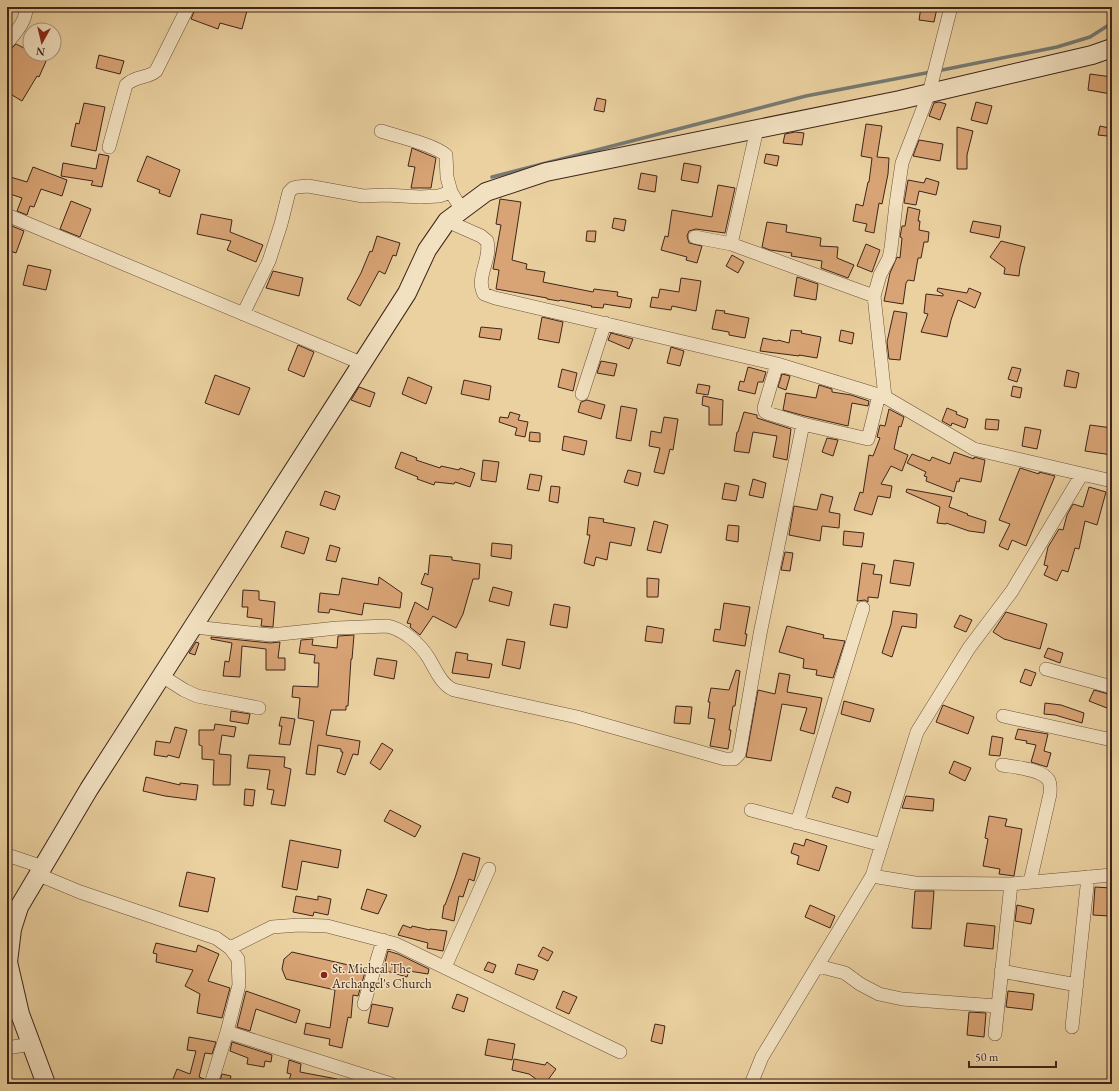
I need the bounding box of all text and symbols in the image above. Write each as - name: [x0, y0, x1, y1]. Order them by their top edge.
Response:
- north arrow: [22, 22, 62, 62]
- text: N: [35, 44, 46, 59]
- place label: St. Micheal The Archangel's Church: [331, 960, 432, 992]
- marker: St. Micheal The Archangel's Church: [319, 970, 329, 980]
- scale bar: [969, 1043, 1056, 1069]
- text: 50 m: [975, 1049, 999, 1065]

